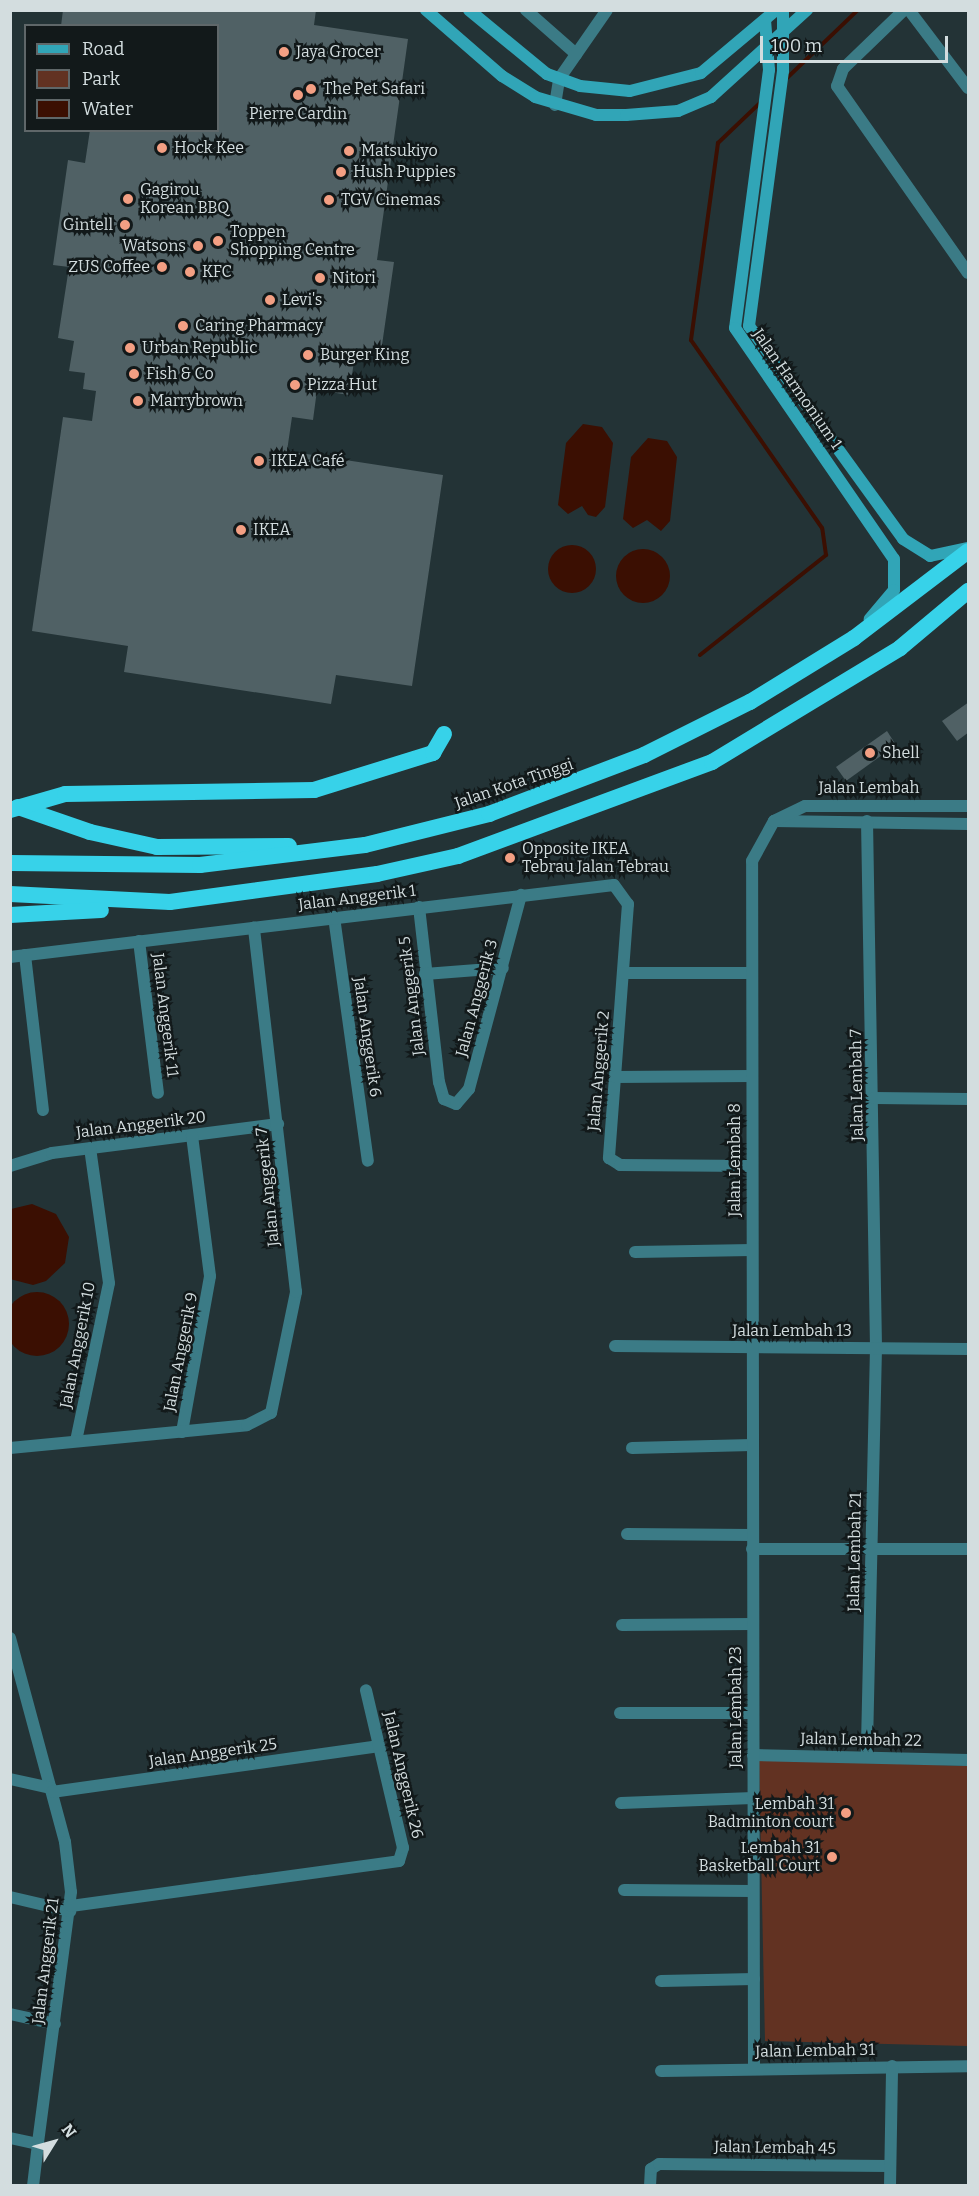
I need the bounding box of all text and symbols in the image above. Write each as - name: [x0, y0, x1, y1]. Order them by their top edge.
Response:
- legend: [24, 24, 219, 132]
- scale bar: [763, 24, 950, 62]
- text: 100 m: [771, 35, 822, 57]
- text: Road: [82, 38, 124, 60]
- place label: Jaya Grocer: [296, 42, 381, 62]
- marker: Jaya Grocer: [277, 45, 291, 59]
- text: Park: [82, 68, 120, 90]
- place label: The Pet Safari: [323, 79, 425, 99]
- marker: The Pet Safari: [304, 82, 318, 96]
- marker: Pierre Cardin: [291, 88, 305, 102]
- text: Water: [82, 98, 133, 120]
- place label: Pierre Cardin: [249, 104, 347, 124]
- place label: Hock Kee: [174, 138, 244, 158]
- marker: Hock Kee: [155, 141, 169, 155]
- place label: Matsukiyo: [361, 141, 438, 161]
- marker: Matsukiyo: [342, 144, 356, 158]
- place label: Hush Puppies: [353, 162, 456, 182]
- marker: Hush Puppies: [334, 165, 348, 179]
- place label: Gagirou Korean BBQ: [140, 180, 229, 218]
- place label: TGV Cinemas: [341, 190, 441, 210]
- marker: Gagirou Korean BBQ: [121, 192, 135, 206]
- marker: TGV Cinemas: [322, 193, 336, 207]
- place label: Gintell: [63, 215, 113, 235]
- marker: Gintell: [118, 218, 132, 232]
- place label: Toppen Shopping Centre: [230, 222, 355, 260]
- marker: Toppen Shopping Centre: [211, 234, 225, 248]
- place label: Watsons: [122, 236, 186, 256]
- marker: Watsons: [191, 239, 205, 253]
- place label: ZUS Coffee: [68, 257, 150, 277]
- marker: ZUS Coffee: [155, 260, 169, 274]
- place label: KFC: [202, 262, 232, 282]
- marker: KFC: [183, 265, 197, 279]
- place label: Nitori: [332, 268, 376, 288]
- marker: Nitori: [313, 271, 327, 285]
- place label: Levi's: [282, 290, 322, 310]
- marker: Levi's: [263, 293, 277, 307]
- place label: Caring Pharmacy: [195, 316, 323, 336]
- marker: Caring Pharmacy: [176, 319, 190, 333]
- street label: Jalan Harmonium 1: [748, 325, 846, 453]
- place label: Urban Republic: [142, 338, 257, 358]
- marker: Urban Republic: [123, 341, 137, 355]
- place label: Burger King: [320, 345, 409, 365]
- marker: Burger King: [301, 348, 315, 362]
- place label: Fish & Co: [146, 364, 214, 384]
- marker: Fish & Co: [127, 367, 141, 381]
- place label: Pizza Hut: [307, 375, 377, 395]
- marker: Pizza Hut: [288, 378, 302, 392]
- place label: Marrybrown: [150, 391, 243, 411]
- marker: Marrybrown: [131, 394, 145, 408]
- place label: IKEA Café: [271, 451, 345, 471]
- marker: IKEA Café: [252, 454, 266, 468]
- place label: IKEA: [253, 520, 290, 540]
- marker: IKEA: [234, 523, 248, 537]
- place label: Shell: [882, 743, 920, 763]
- marker: Shell: [863, 746, 877, 760]
- street label: Jalan Kota Tinggi: [452, 755, 576, 813]
- street label: Jalan Lembah: [819, 778, 919, 798]
- place label: Opposite IKEA Tebrau Jalan Tebrau: [522, 839, 669, 877]
- marker: Opposite IKEA Tebrau Jalan Tebrau: [503, 851, 517, 865]
- street label: Jalan Anggerik 1: [297, 881, 417, 915]
- street label: Jalan Anggerik 5: [395, 935, 429, 1057]
- street label: Jalan Anggerik 3: [452, 937, 502, 1059]
- street label: Jalan Anggerik 11: [148, 952, 182, 1078]
- street label: Jalan Anggerik 6: [349, 976, 385, 1098]
- street label: Jalan Anggerik 2: [584, 1010, 614, 1132]
- street label: Jalan Lembah 7: [846, 1029, 868, 1141]
- street label: Jalan Lembah 8: [725, 1103, 745, 1217]
- street label: Jalan Anggerik 20: [75, 1108, 207, 1142]
- street label: Jalan Anggerik 7: [252, 1126, 284, 1248]
- street label: Jalan Anggerik 10: [56, 1280, 100, 1410]
- street label: Jalan Anggerik 9: [160, 1291, 202, 1413]
- street label: Jalan Lembah 13: [732, 1321, 852, 1341]
- street label: Jalan Lembah 21: [844, 1492, 866, 1612]
- street label: Jalan Lembah 23: [726, 1646, 746, 1768]
- street label: Jalan Anggerik 26: [379, 1710, 427, 1840]
- street label: Jalan Lembah 22: [800, 1729, 922, 1751]
- street label: Jalan Anggerik 25: [148, 1735, 278, 1771]
- place label: Lembah 31 Badminton court: [708, 1794, 834, 1832]
- marker: Lembah 31 Badminton court: [839, 1806, 853, 1820]
- place label: Lembah 31 Basketball Court: [698, 1838, 820, 1876]
- marker: Lembah 31 Basketball Court: [825, 1850, 839, 1864]
- street label: Jalan Anggerik 21: [29, 1897, 63, 2025]
- street label: Jalan Lembah 31: [755, 2040, 875, 2062]
- north arrow: [24, 2112, 84, 2172]
- text: N: [57, 2120, 80, 2142]
- street label: Jalan Lembah 45: [714, 2137, 836, 2159]

